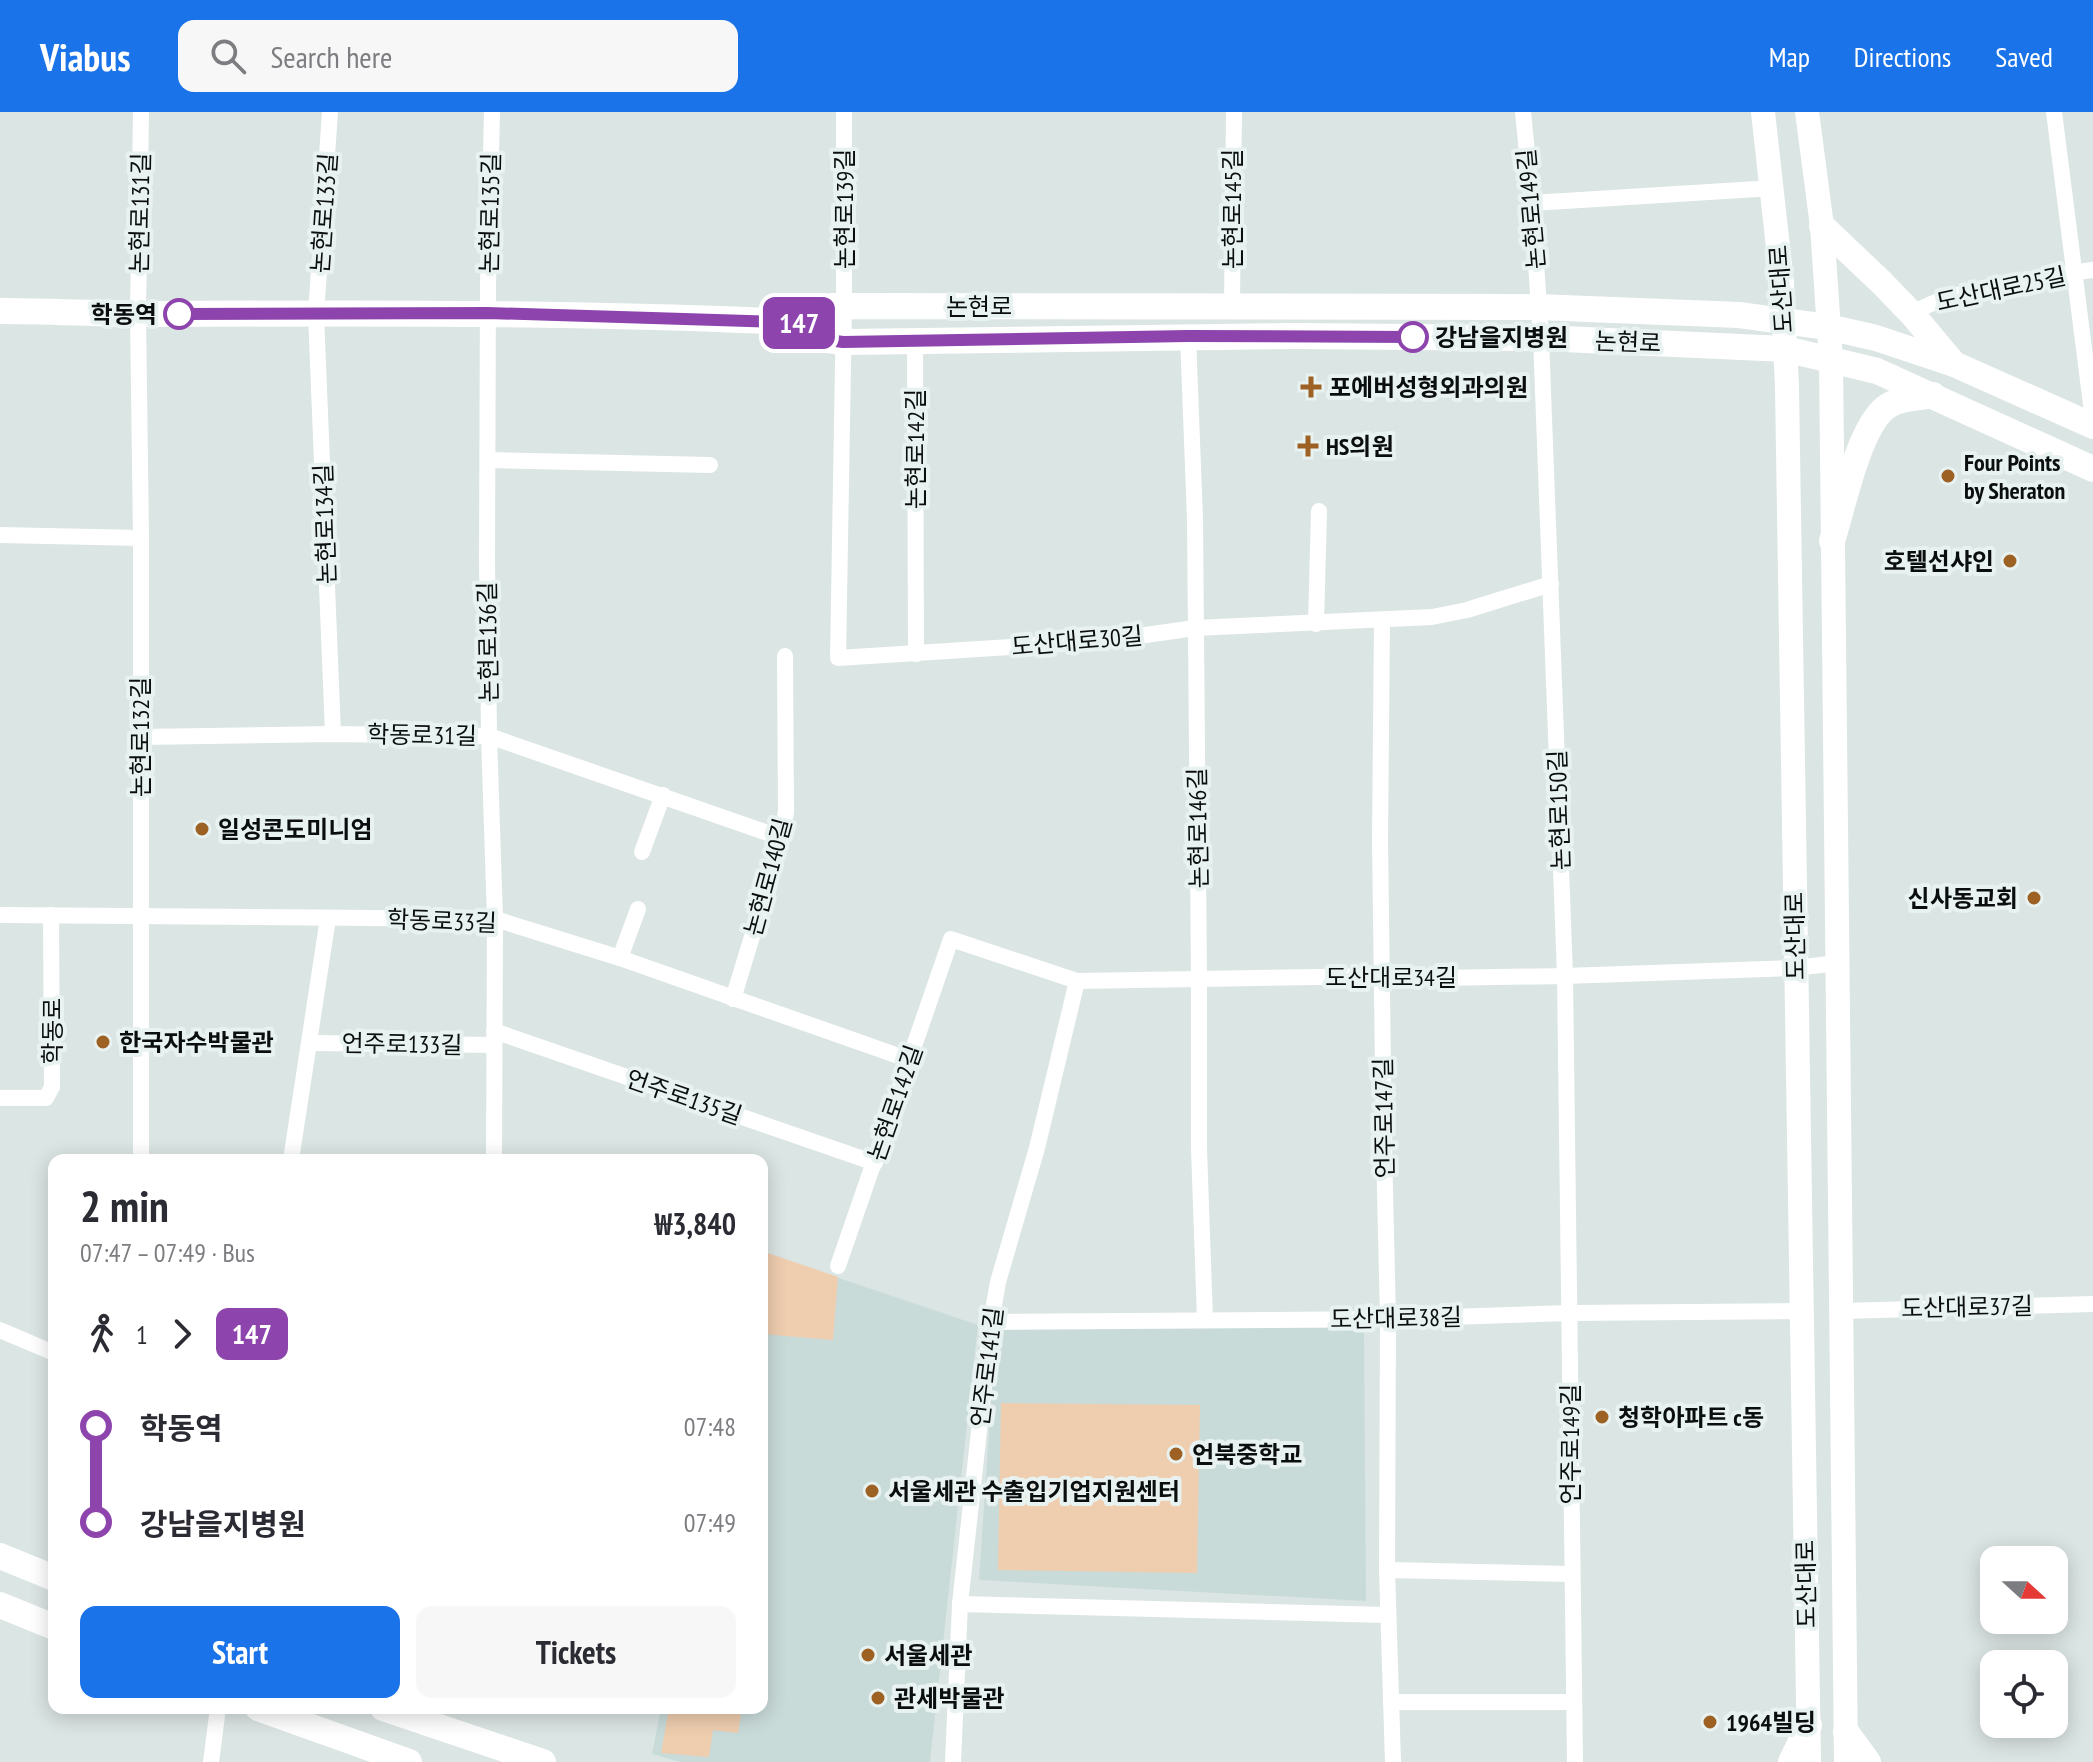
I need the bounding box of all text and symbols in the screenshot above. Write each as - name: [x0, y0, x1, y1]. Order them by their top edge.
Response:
- search box: [178, 20, 738, 92]
- text: Viabus: [40, 32, 130, 81]
- icon: search: [206, 34, 250, 78]
- text: Search here: [270, 37, 392, 76]
- text: Map: [1769, 38, 1810, 75]
- text: Directions: [1854, 38, 1951, 75]
- text: Saved: [1995, 38, 2053, 75]
- street label: 논현로149길: [1510, 148, 1552, 270]
- street label: 논현로139길: [829, 149, 860, 269]
- street label: 논현로145길: [1217, 149, 1248, 269]
- street label: 논현로131길: [123, 152, 157, 274]
- street label: 논현로133길: [304, 152, 344, 274]
- street label: 논현로135길: [473, 152, 507, 274]
- street label: 도산대로: [1762, 244, 1800, 334]
- street label: 도산대로25길: [1933, 260, 2069, 318]
- street label: 논현로: [946, 291, 1012, 322]
- line badge: 147: [753, 297, 845, 349]
- place label: 학동역: [91, 299, 157, 330]
- marker: 학동역: [164, 299, 194, 329]
- text: 147: [779, 304, 819, 341]
- marker: 강남을지병원: [1398, 322, 1428, 352]
- place label: 강남을지병원: [1435, 322, 1567, 353]
- street label: 논현로: [1594, 325, 1662, 359]
- place label: 포에버성형외과의원: [1329, 372, 1528, 403]
- marker: 포에버성형외과의원: [1300, 376, 1322, 398]
- street label: 논현로142길: [900, 389, 931, 509]
- place label: HS의원: [1326, 431, 1394, 462]
- marker: HS의원: [1297, 435, 1319, 457]
- place label: Four Points by Sheraton: [1964, 447, 2065, 506]
- street label: 논현로134길: [307, 463, 343, 585]
- marker: Four Points by Sheraton: [1939, 467, 1957, 485]
- place label: 호텔선샤인: [1884, 546, 1994, 577]
- marker: 호텔선샤인: [2001, 552, 2019, 570]
- street label: 논현로136길: [471, 581, 505, 703]
- street label: 도산대로30길: [1010, 620, 1144, 662]
- street label: 논현로132길: [125, 677, 156, 797]
- street label: 학동로31길: [367, 719, 477, 751]
- street label: 논현로150길: [1541, 749, 1577, 871]
- street label: 논현로146길: [1181, 767, 1215, 889]
- place label: 일성콘도미니엄: [218, 814, 373, 845]
- street label: 논현로140길: [737, 815, 799, 939]
- marker: 일성콘도미니엄: [193, 820, 211, 838]
- place label: 신사동교회: [1908, 883, 2018, 914]
- marker: 신사동교회: [2025, 889, 2043, 907]
- street label: 도산대로: [1779, 892, 1811, 980]
- street label: 학동로33길: [387, 904, 497, 938]
- street label: 도산대로34길: [1325, 962, 1457, 993]
- street label: 학동로: [37, 998, 68, 1064]
- place label: 한국자수박물관: [119, 1027, 274, 1058]
- street label: 언주로133길: [341, 1027, 463, 1061]
- marker: 한국자수박물관: [94, 1033, 112, 1051]
- street label: 논현로142길: [861, 1041, 929, 1165]
- street label: 언주로147길: [1367, 1057, 1401, 1179]
- street label: 언주로135길: [622, 1063, 746, 1131]
- text: 2 min: [80, 1177, 169, 1234]
- text: ₩3,840: [654, 1204, 736, 1243]
- text: 07:47 – 07:49 · Bus: [80, 1236, 255, 1269]
- street label: 도산대로37길: [1901, 1290, 2033, 1324]
- street label: 도산대로38길: [1330, 1301, 1462, 1335]
- street label: 언주로141길: [964, 1305, 1010, 1429]
- icon: walk: [80, 1312, 124, 1356]
- icon: forward: [160, 1312, 204, 1356]
- text: 147: [232, 1315, 272, 1352]
- text: 1: [136, 1318, 148, 1351]
- street label: 언주로149길: [1555, 1384, 1586, 1504]
- place label: 청학아파트 c동: [1618, 1402, 1764, 1433]
- text: 학동역: [140, 1408, 223, 1447]
- marker: 청학아파트 c동: [1593, 1408, 1611, 1426]
- text: 07:48: [684, 1410, 736, 1443]
- place label: 언북중학교: [1192, 1439, 1302, 1470]
- marker: 언북중학교: [1167, 1445, 1185, 1463]
- place label: 서울세관 수출입기업지원센터: [888, 1476, 1180, 1507]
- marker: 서울세관 수출입기업지원센터: [863, 1482, 881, 1500]
- text: 강남을지병원: [140, 1504, 306, 1543]
- text: 07:49: [684, 1506, 736, 1539]
- street label: 도산대로: [1790, 1540, 1822, 1628]
- north arrow: [1980, 1546, 2068, 1634]
- map controls: [1980, 1546, 2068, 1738]
- button: Start: [80, 1606, 400, 1698]
- button: Tickets: [416, 1606, 736, 1698]
- place label: 서울세관: [884, 1640, 972, 1671]
- marker: 서울세관: [859, 1646, 877, 1664]
- button: locate: [1980, 1650, 2068, 1738]
- place label: 관세박물관: [894, 1683, 1004, 1714]
- marker: 관세박물관: [869, 1689, 887, 1707]
- place label: 1964빌딩: [1726, 1707, 1816, 1738]
- marker: 1964빌딩: [1701, 1713, 1719, 1731]

